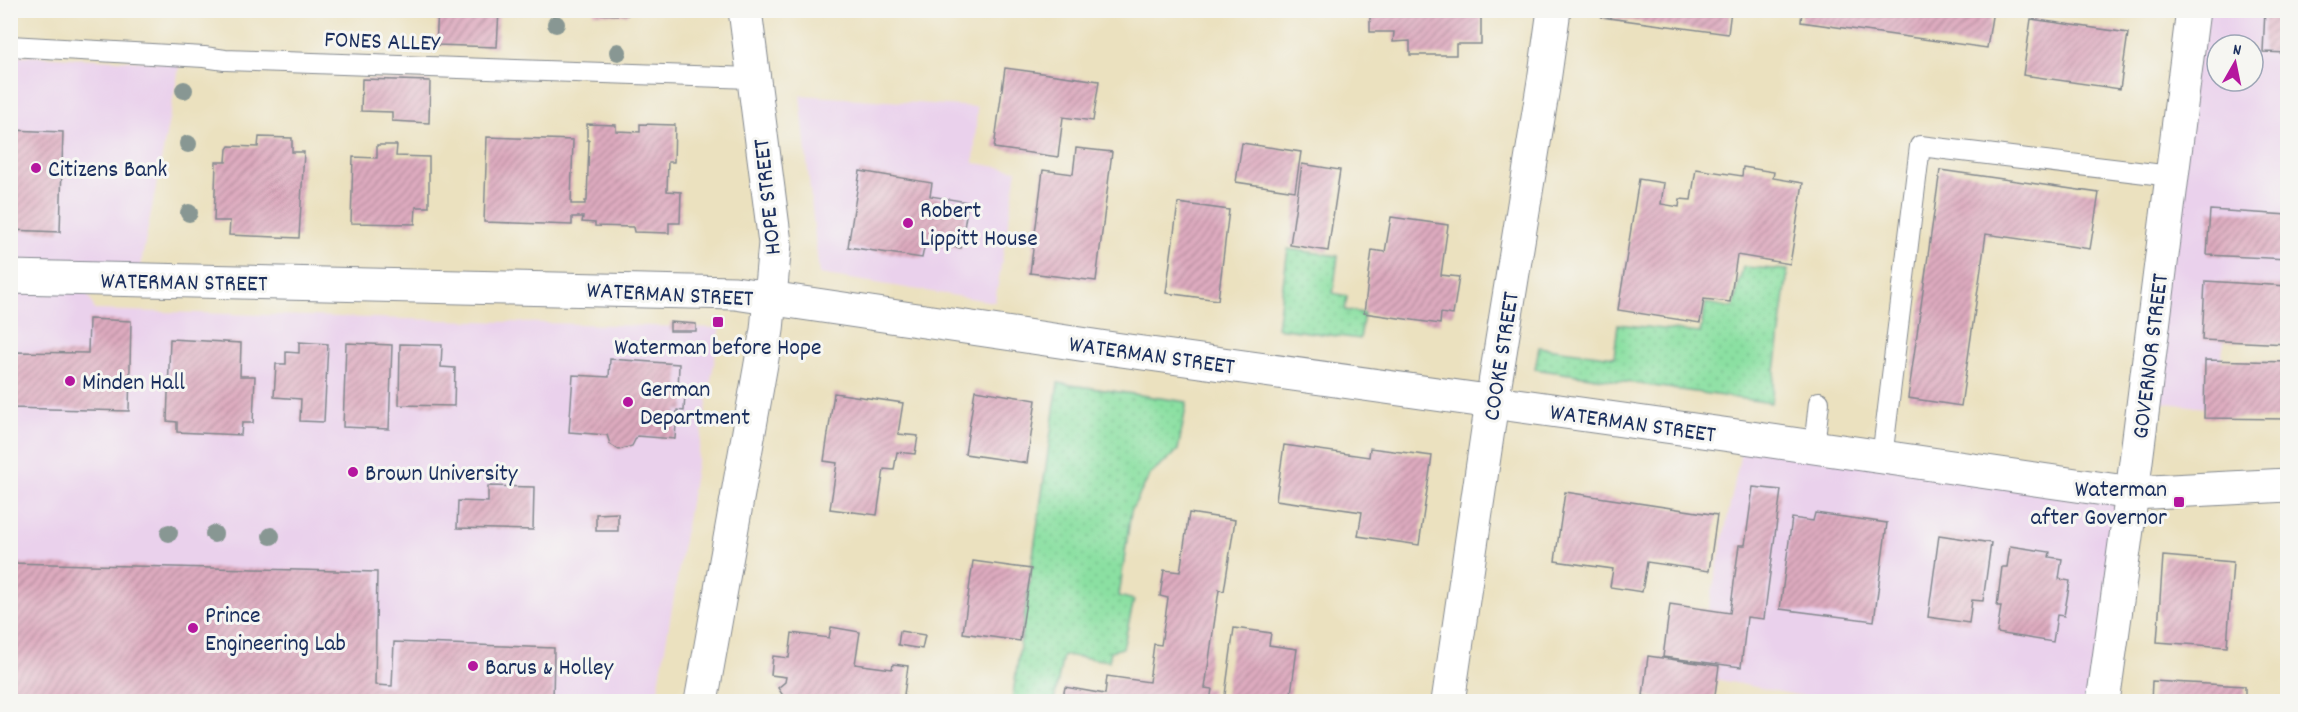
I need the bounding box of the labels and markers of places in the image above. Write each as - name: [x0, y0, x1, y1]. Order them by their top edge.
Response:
- place label: Citizens Bank: [48, 154, 167, 188]
- marker: Citizens Bank: [29, 161, 43, 175]
- place label: Robert Lippitt House: [920, 195, 1038, 257]
- marker: Robert Lippitt House: [901, 216, 915, 230]
- marker: Waterman before Hope: [711, 315, 725, 329]
- place label: Waterman before Hope: [614, 332, 822, 366]
- place label: Minden Hall: [82, 367, 185, 401]
- marker: Minden Hall: [63, 374, 77, 388]
- place label: German Department: [640, 374, 750, 436]
- marker: German Department: [621, 395, 635, 409]
- place label: Brown University: [365, 458, 519, 492]
- marker: Brown University: [346, 465, 360, 479]
- place label: Waterman after Governor: [2031, 474, 2167, 536]
- marker: Waterman after Governor: [2172, 495, 2186, 509]
- place label: Prince Engineering Lab: [205, 600, 346, 662]
- marker: Prince Engineering Lab: [186, 621, 200, 635]
- place label: Barus & Holley: [485, 652, 614, 686]
- marker: Barus & Holley: [466, 659, 480, 673]

